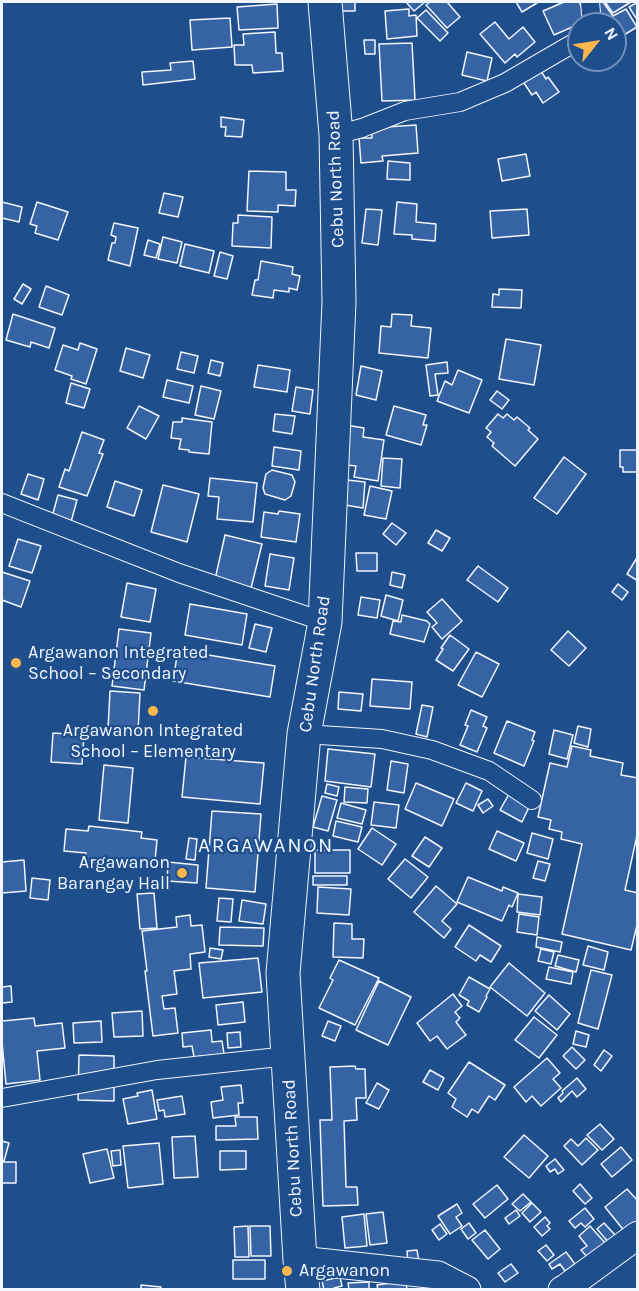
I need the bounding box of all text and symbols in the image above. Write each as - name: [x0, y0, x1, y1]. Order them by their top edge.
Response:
- north arrow: [567, 12, 627, 72]
- text: N: [600, 24, 622, 43]
- street label: Cebu North Road: [323, 110, 349, 248]
- street label: Cebu North Road: [295, 594, 335, 734]
- place label: Argawanon Integrated School – Secondary: [28, 642, 209, 684]
- marker: Argawanon Integrated School – Secondary: [9, 656, 23, 670]
- marker: Argawanon Integrated School – Elementary: [146, 704, 160, 718]
- place label: Argawanon Integrated School – Elementary: [63, 720, 243, 762]
- district label: ARGAWANON: [198, 833, 334, 859]
- place label: Argawanon Barangay Hall: [57, 852, 170, 894]
- marker: Argawanon Barangay Hall: [175, 866, 189, 880]
- street label: Cebu North Road: [279, 1078, 307, 1218]
- place label: Argawanon: [299, 1260, 390, 1282]
- marker: Argawanon: [280, 1264, 294, 1278]

